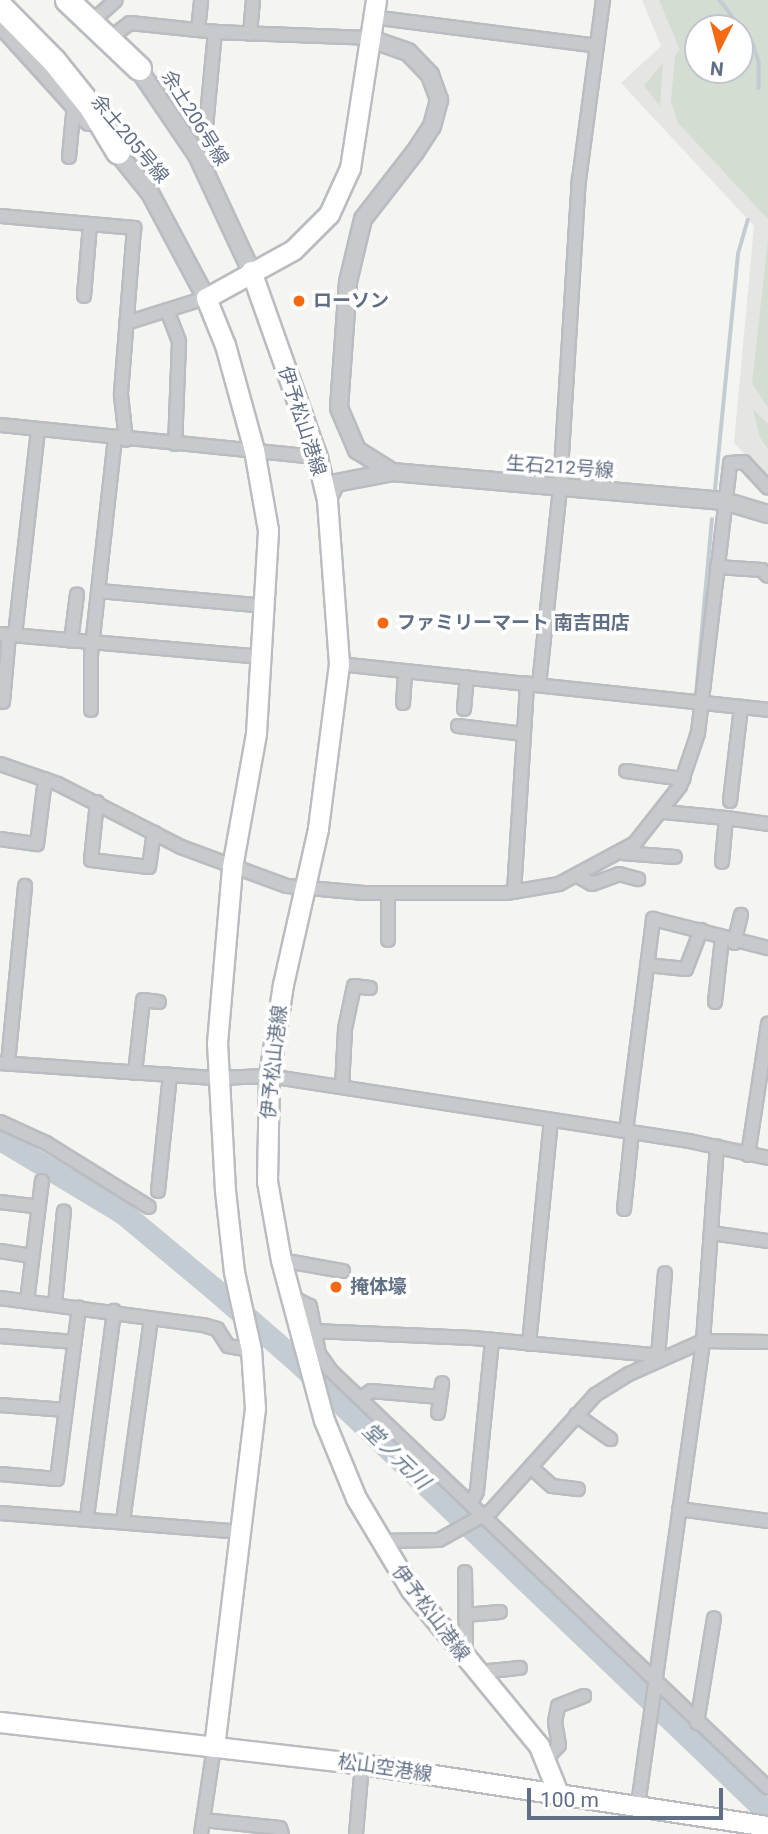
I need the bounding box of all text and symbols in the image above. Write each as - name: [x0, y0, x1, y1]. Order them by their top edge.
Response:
- north arrow: [684, 14, 754, 84]
- text: N: [709, 56, 725, 81]
- street label: 余土206号線: [157, 66, 233, 170]
- street label: 余土205号線: [87, 90, 173, 188]
- place label: ローソン: [313, 290, 389, 312]
- marker: ローソン: [291, 293, 307, 309]
- street label: 伊予松山港線: [274, 363, 330, 479]
- street label: 生石212号線: [505, 452, 615, 482]
- place label: ファミリーマート 南吉田店: [397, 612, 630, 634]
- marker: ファミリーマート 南吉田店: [375, 615, 391, 631]
- street label: 伊予松山港線: [257, 1004, 291, 1120]
- place label: 掩体壕: [350, 1276, 407, 1298]
- marker: 掩体壕: [328, 1279, 344, 1295]
- water label: 堂ノ元川: [357, 1418, 435, 1494]
- street label: 伊予松山港線: [388, 1561, 474, 1665]
- street label: 松山空港線: [336, 1750, 434, 1786]
- scale bar: [530, 1774, 726, 1818]
- text: 100 m: [540, 1788, 599, 1812]

